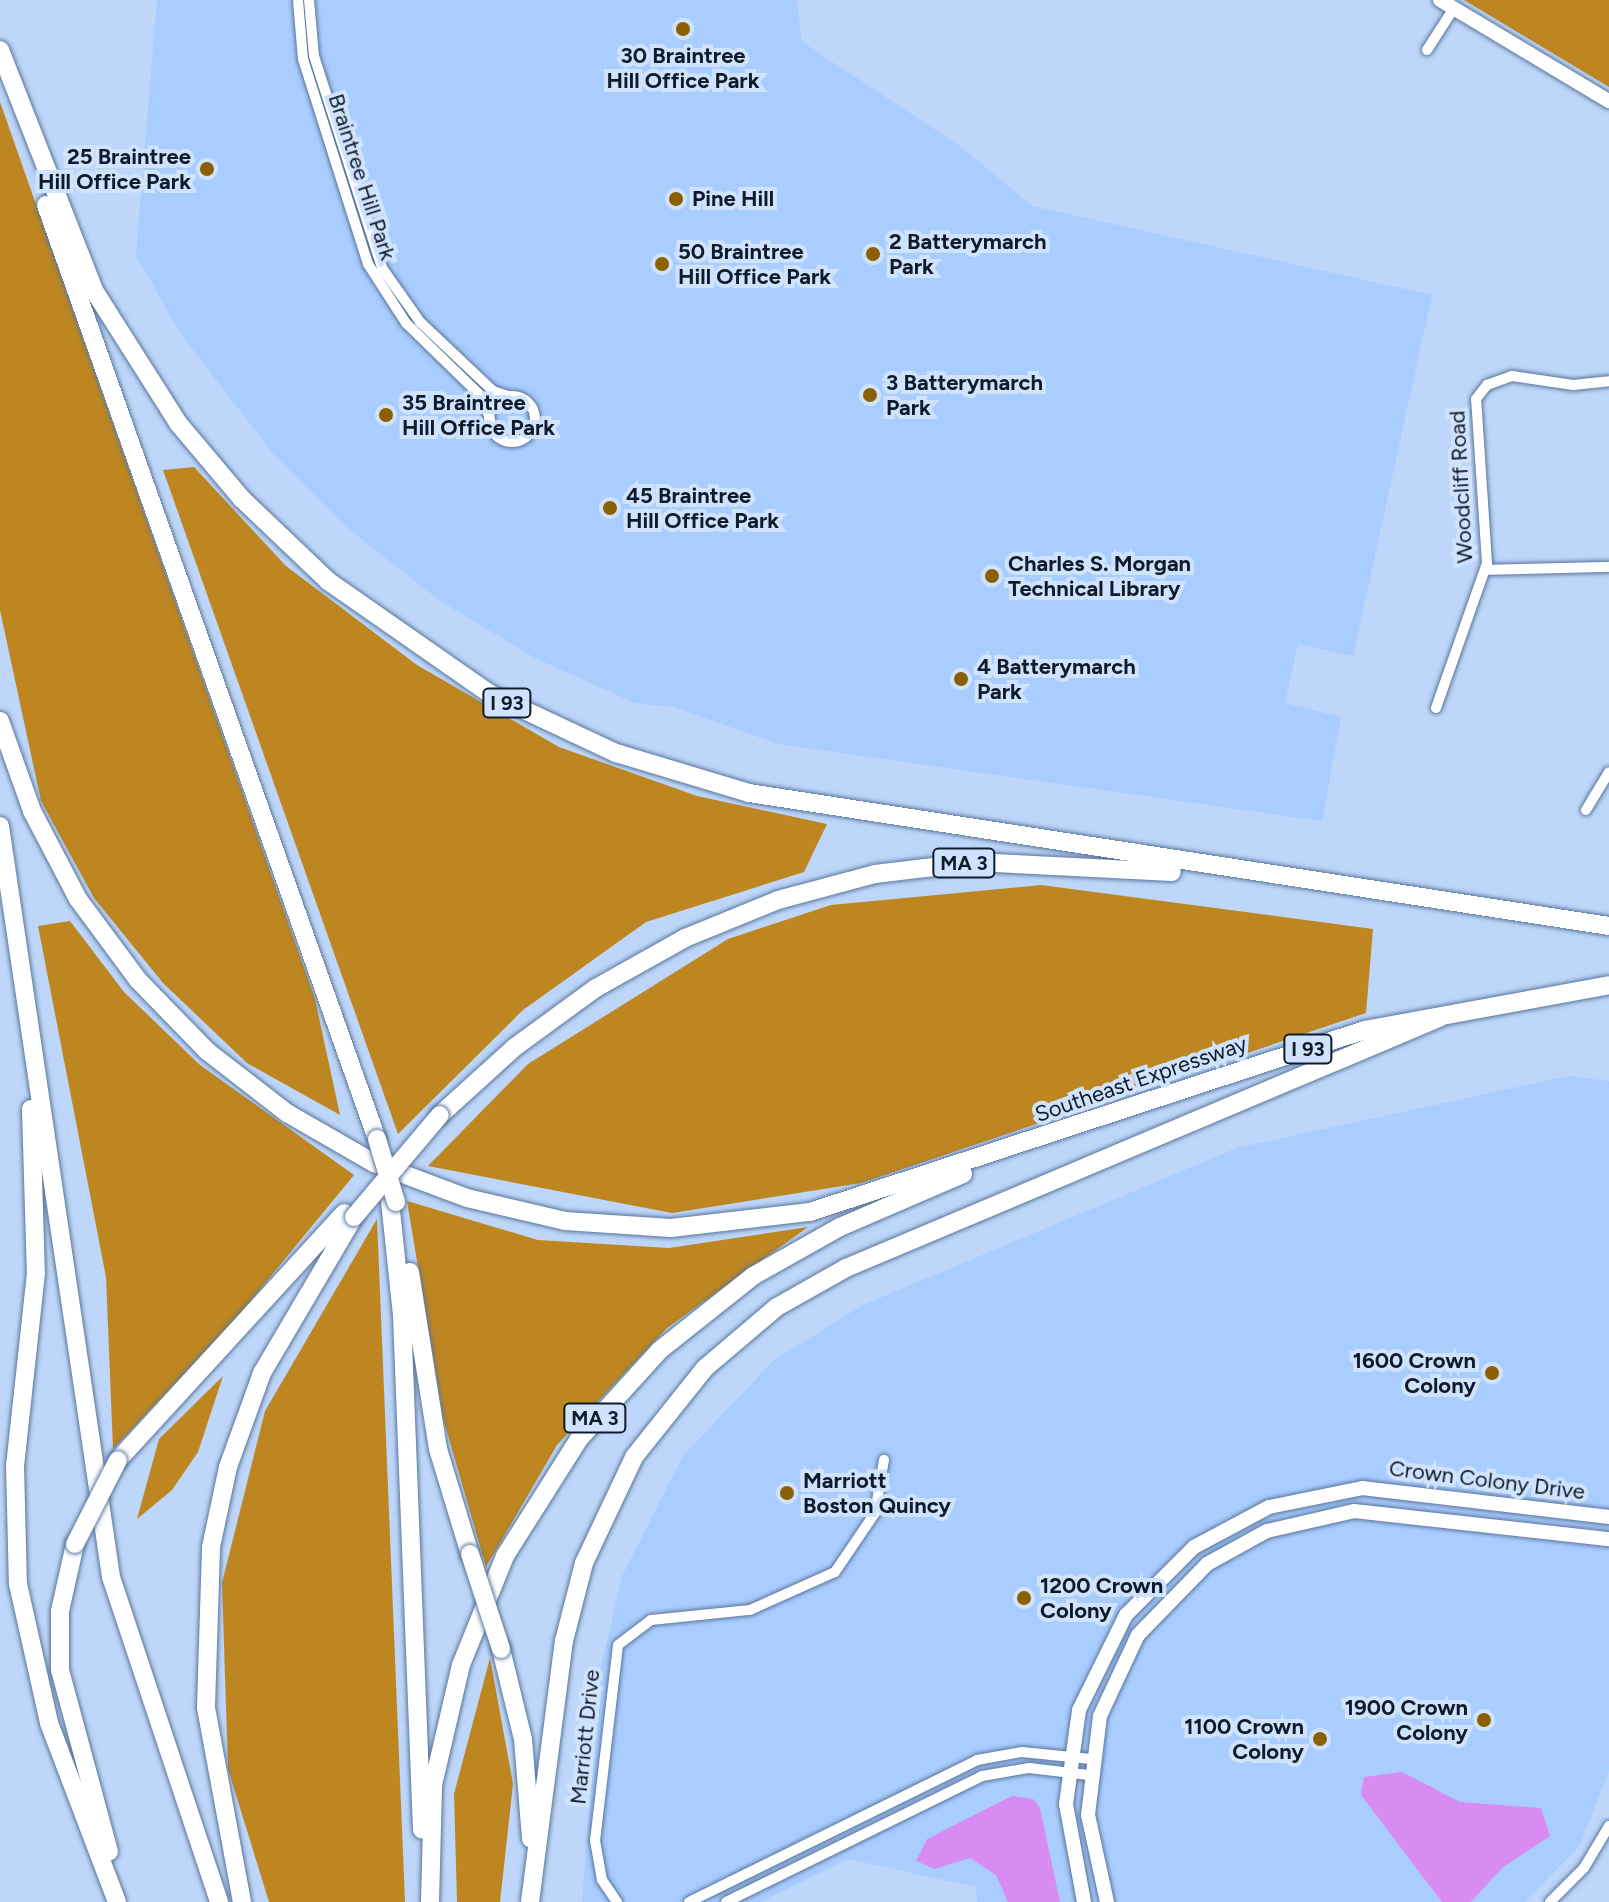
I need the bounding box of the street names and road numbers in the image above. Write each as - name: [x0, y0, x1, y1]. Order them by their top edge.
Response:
- street label: Braintree Hill Park: [323, 91, 401, 263]
- street label: Woodcliff Road: [1444, 410, 1478, 564]
- road number: I 93: [481, 687, 533, 719]
- road number: MA 3: [932, 847, 996, 879]
- street label: Southeast Expressway: [1032, 1030, 1250, 1128]
- road number: I 93: [1282, 1033, 1334, 1065]
- road number: MA 3: [563, 1402, 627, 1434]
- street label: Crown Colony Drive: [1388, 1455, 1586, 1505]
- street label: Marriott Drive: [565, 1668, 605, 1806]

